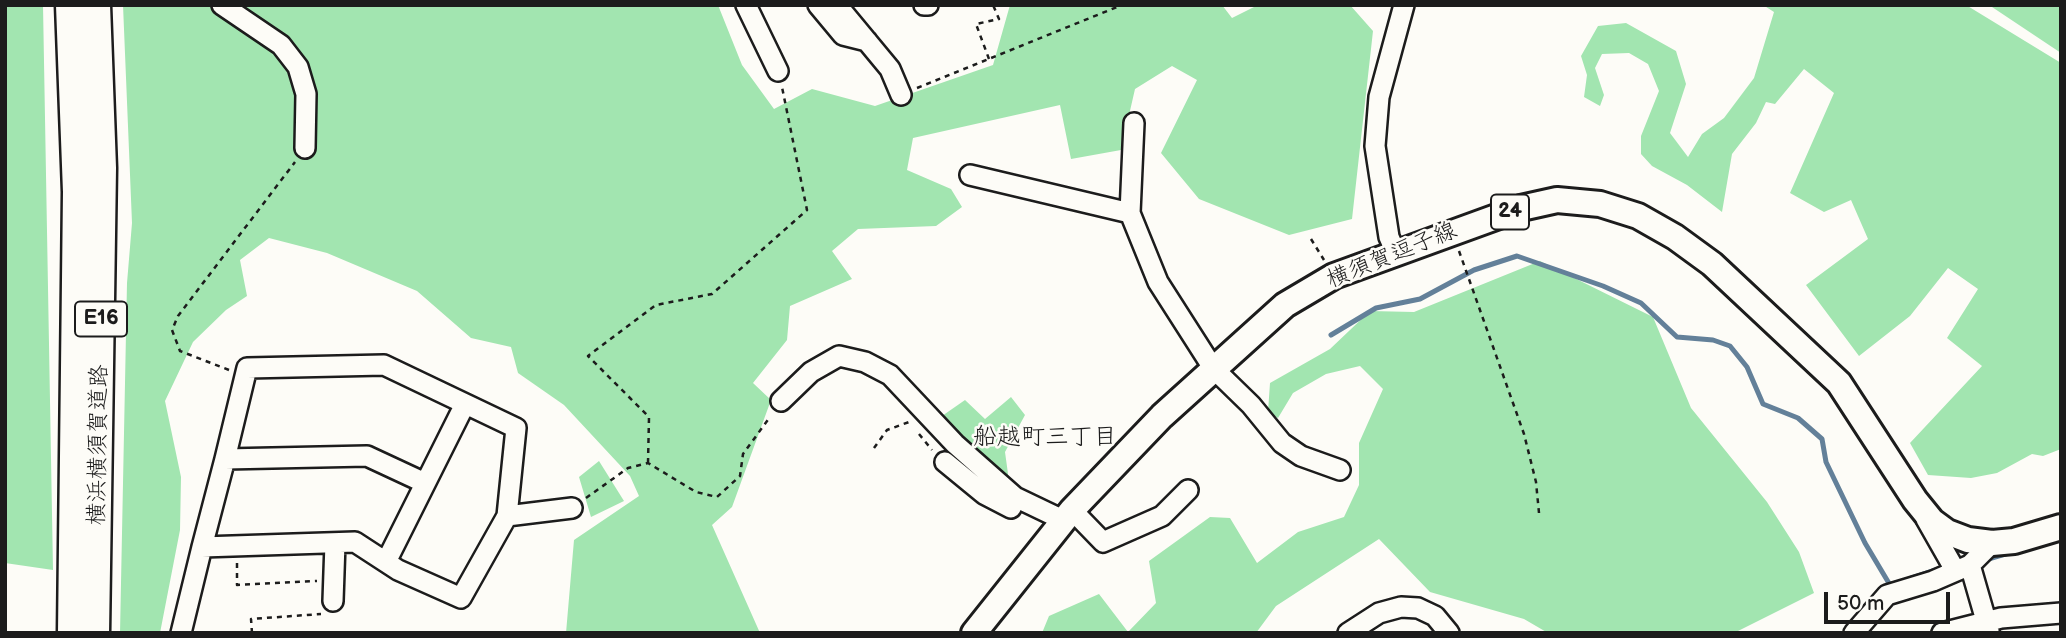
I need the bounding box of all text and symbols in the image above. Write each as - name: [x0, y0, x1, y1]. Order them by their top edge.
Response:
- road number: 24: [1491, 194, 1529, 230]
- street label: 横須賀逗子線: [1323, 217, 1461, 295]
- road number: E16: [75, 302, 127, 336]
- street label: 横浜横須賀道路: [84, 364, 114, 526]
- district label: 船越町三丁目: [973, 424, 1117, 452]
- scale bar: [1828, 578, 1954, 622]
- text: 50 m: [1837, 591, 1884, 616]

